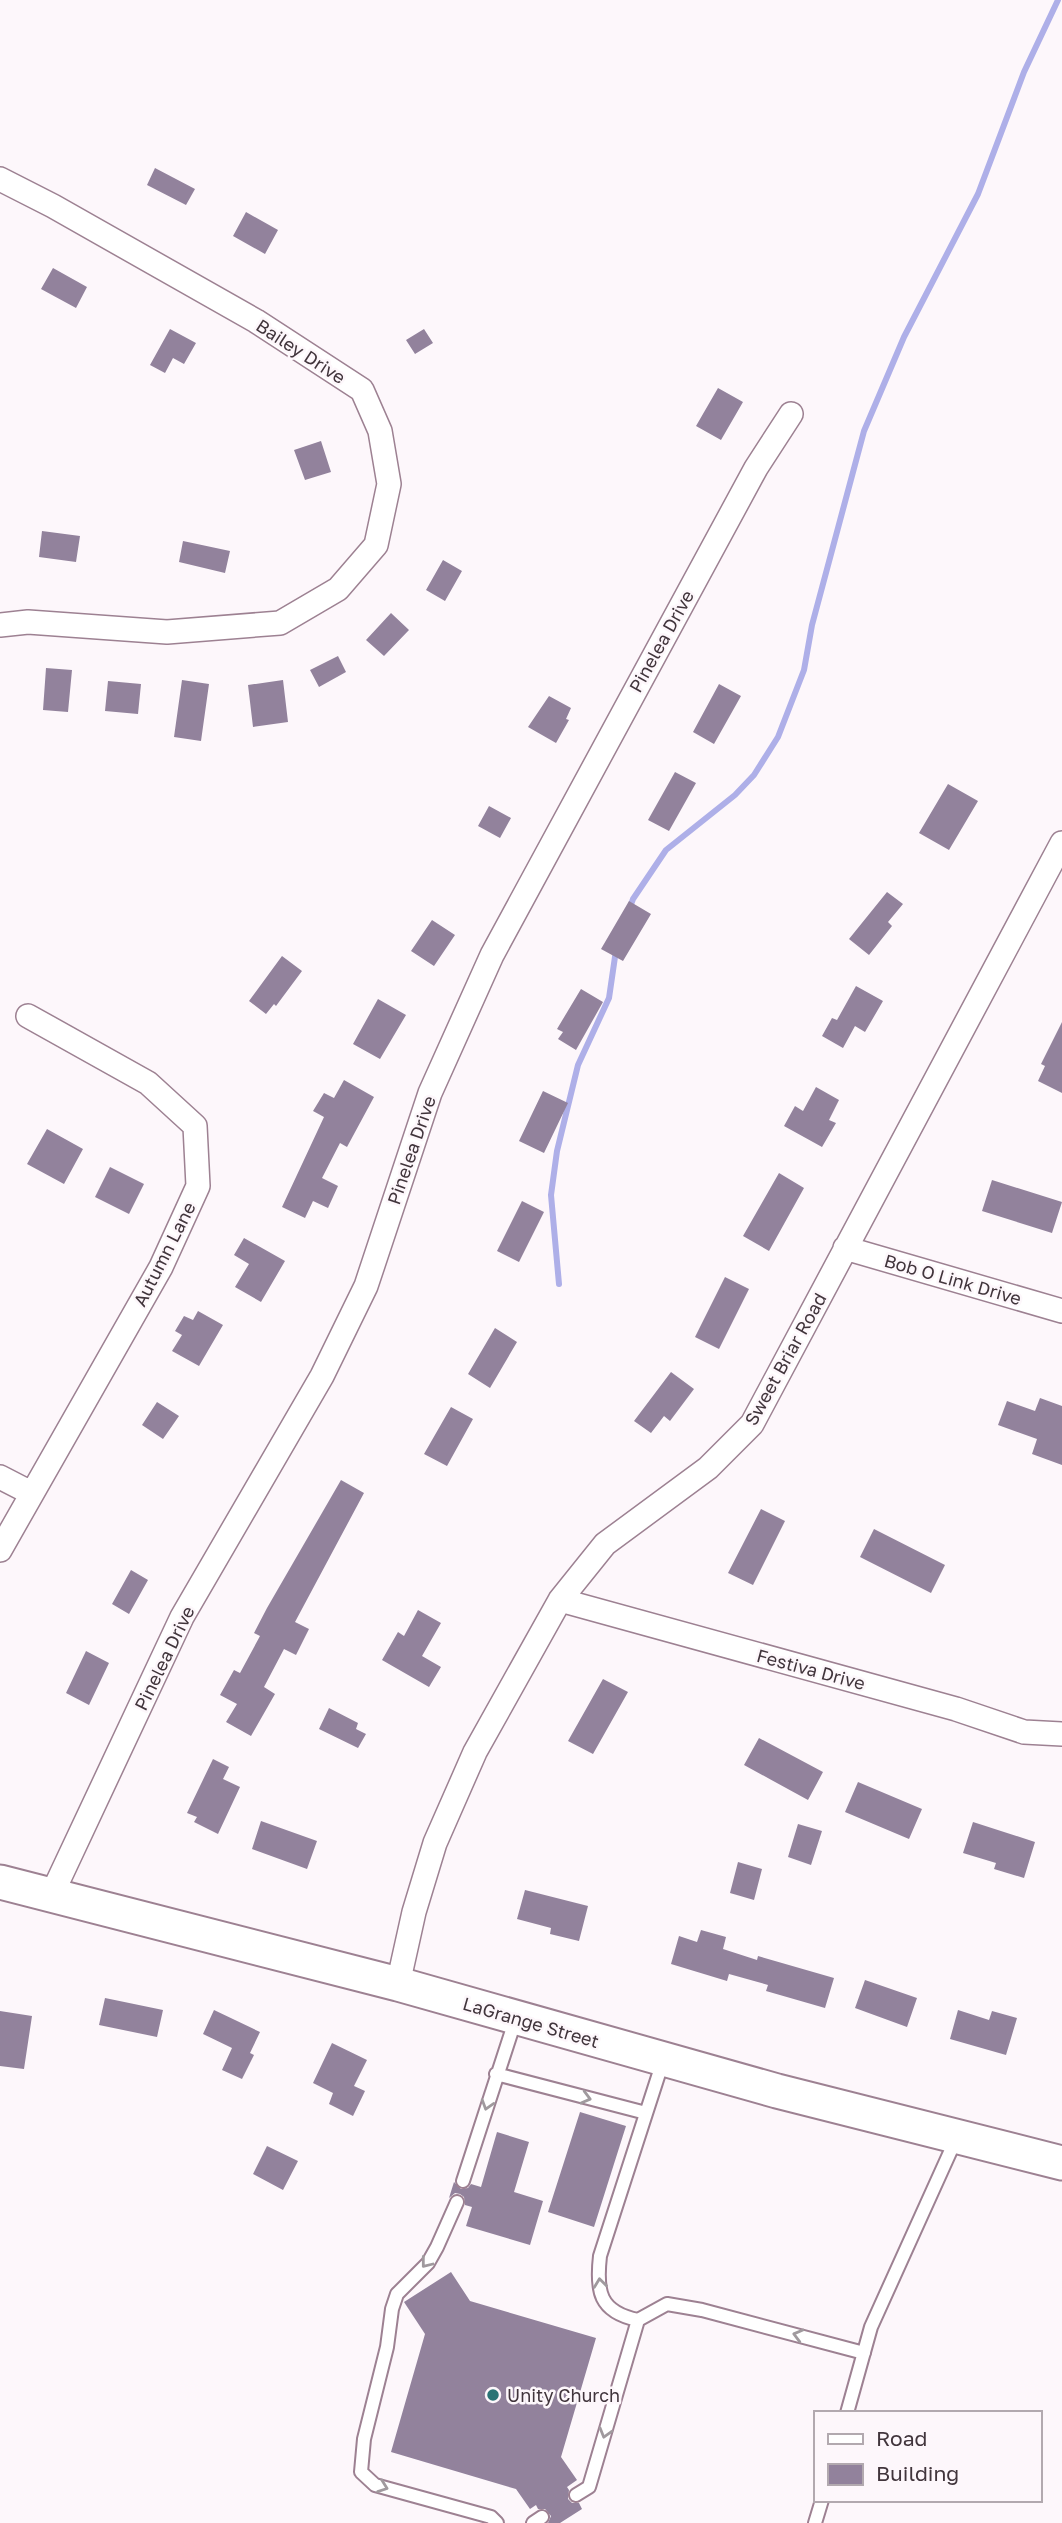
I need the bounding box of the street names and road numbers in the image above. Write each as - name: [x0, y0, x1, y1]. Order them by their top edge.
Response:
- street label: Bailey Drive: [252, 314, 350, 388]
- street label: Pinelea Drive: [624, 586, 698, 696]
- street label: Pinelea Drive: [382, 1093, 440, 1207]
- street label: Autumn Lane: [128, 1198, 200, 1310]
- street label: Bob O Link Drive: [882, 1249, 1024, 1309]
- street label: Sweet Briar Road: [739, 1289, 831, 1429]
- street label: Pinelea Drive: [129, 1602, 199, 1714]
- street label: Festiva Drive: [754, 1644, 868, 1694]
- street label: LaGrange Street: [460, 1992, 602, 2052]

